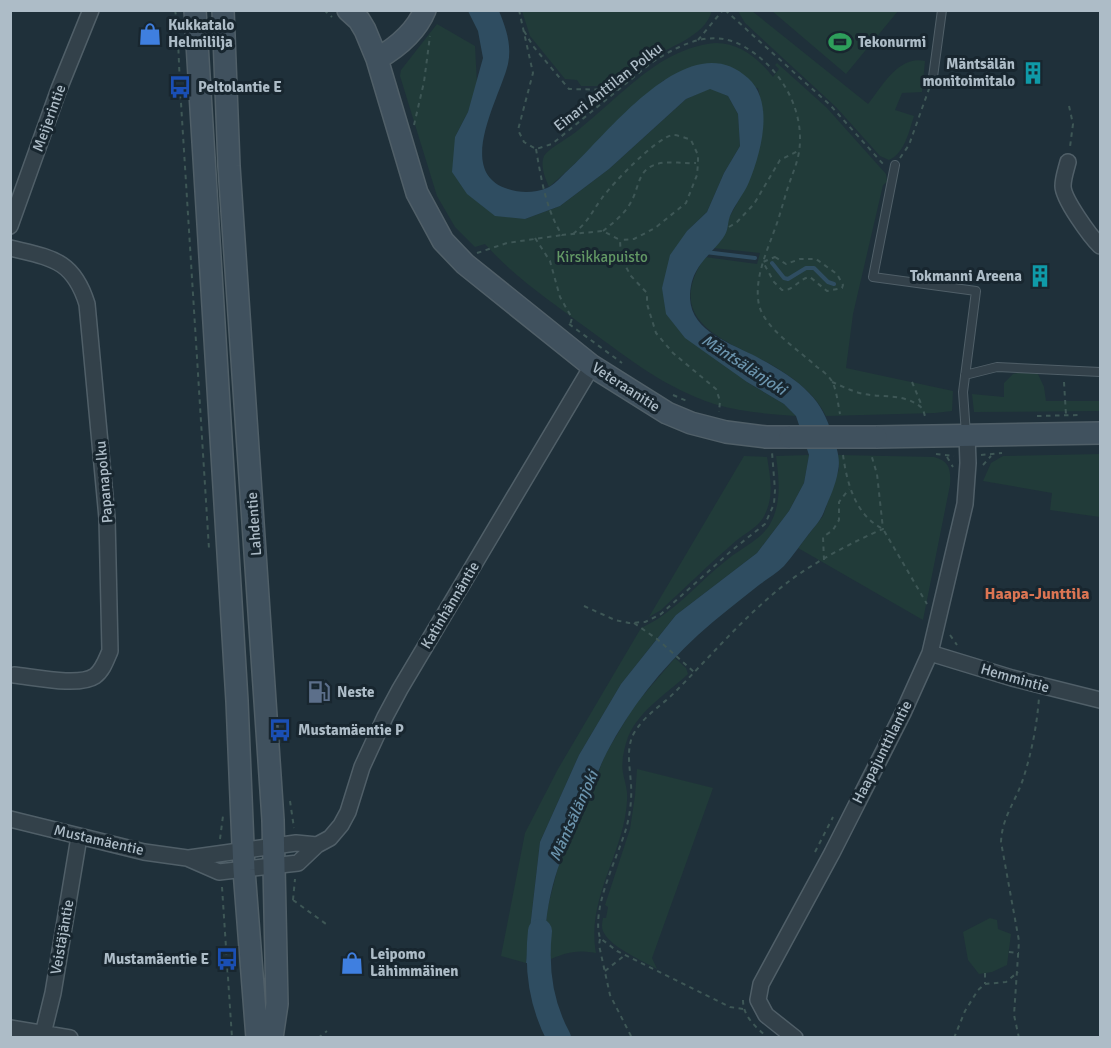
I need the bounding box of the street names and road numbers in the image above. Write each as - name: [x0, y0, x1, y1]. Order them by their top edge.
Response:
- street label: Einari Anttilan Polku: [550, 39, 666, 135]
- street label: Meijerintie: [29, 82, 69, 154]
- street label: Veteraanitie: [589, 358, 663, 416]
- street label: Papanapolku: [91, 440, 117, 524]
- street label: Lahdentie: [243, 491, 265, 557]
- street label: Katinhännäntie: [417, 558, 483, 652]
- street label: Hemmintie: [979, 660, 1051, 696]
- street label: Haapajunttilantie: [848, 697, 916, 807]
- street label: Mustamäentie: [52, 821, 146, 859]
- street label: Veistäjäntie: [47, 898, 77, 976]

